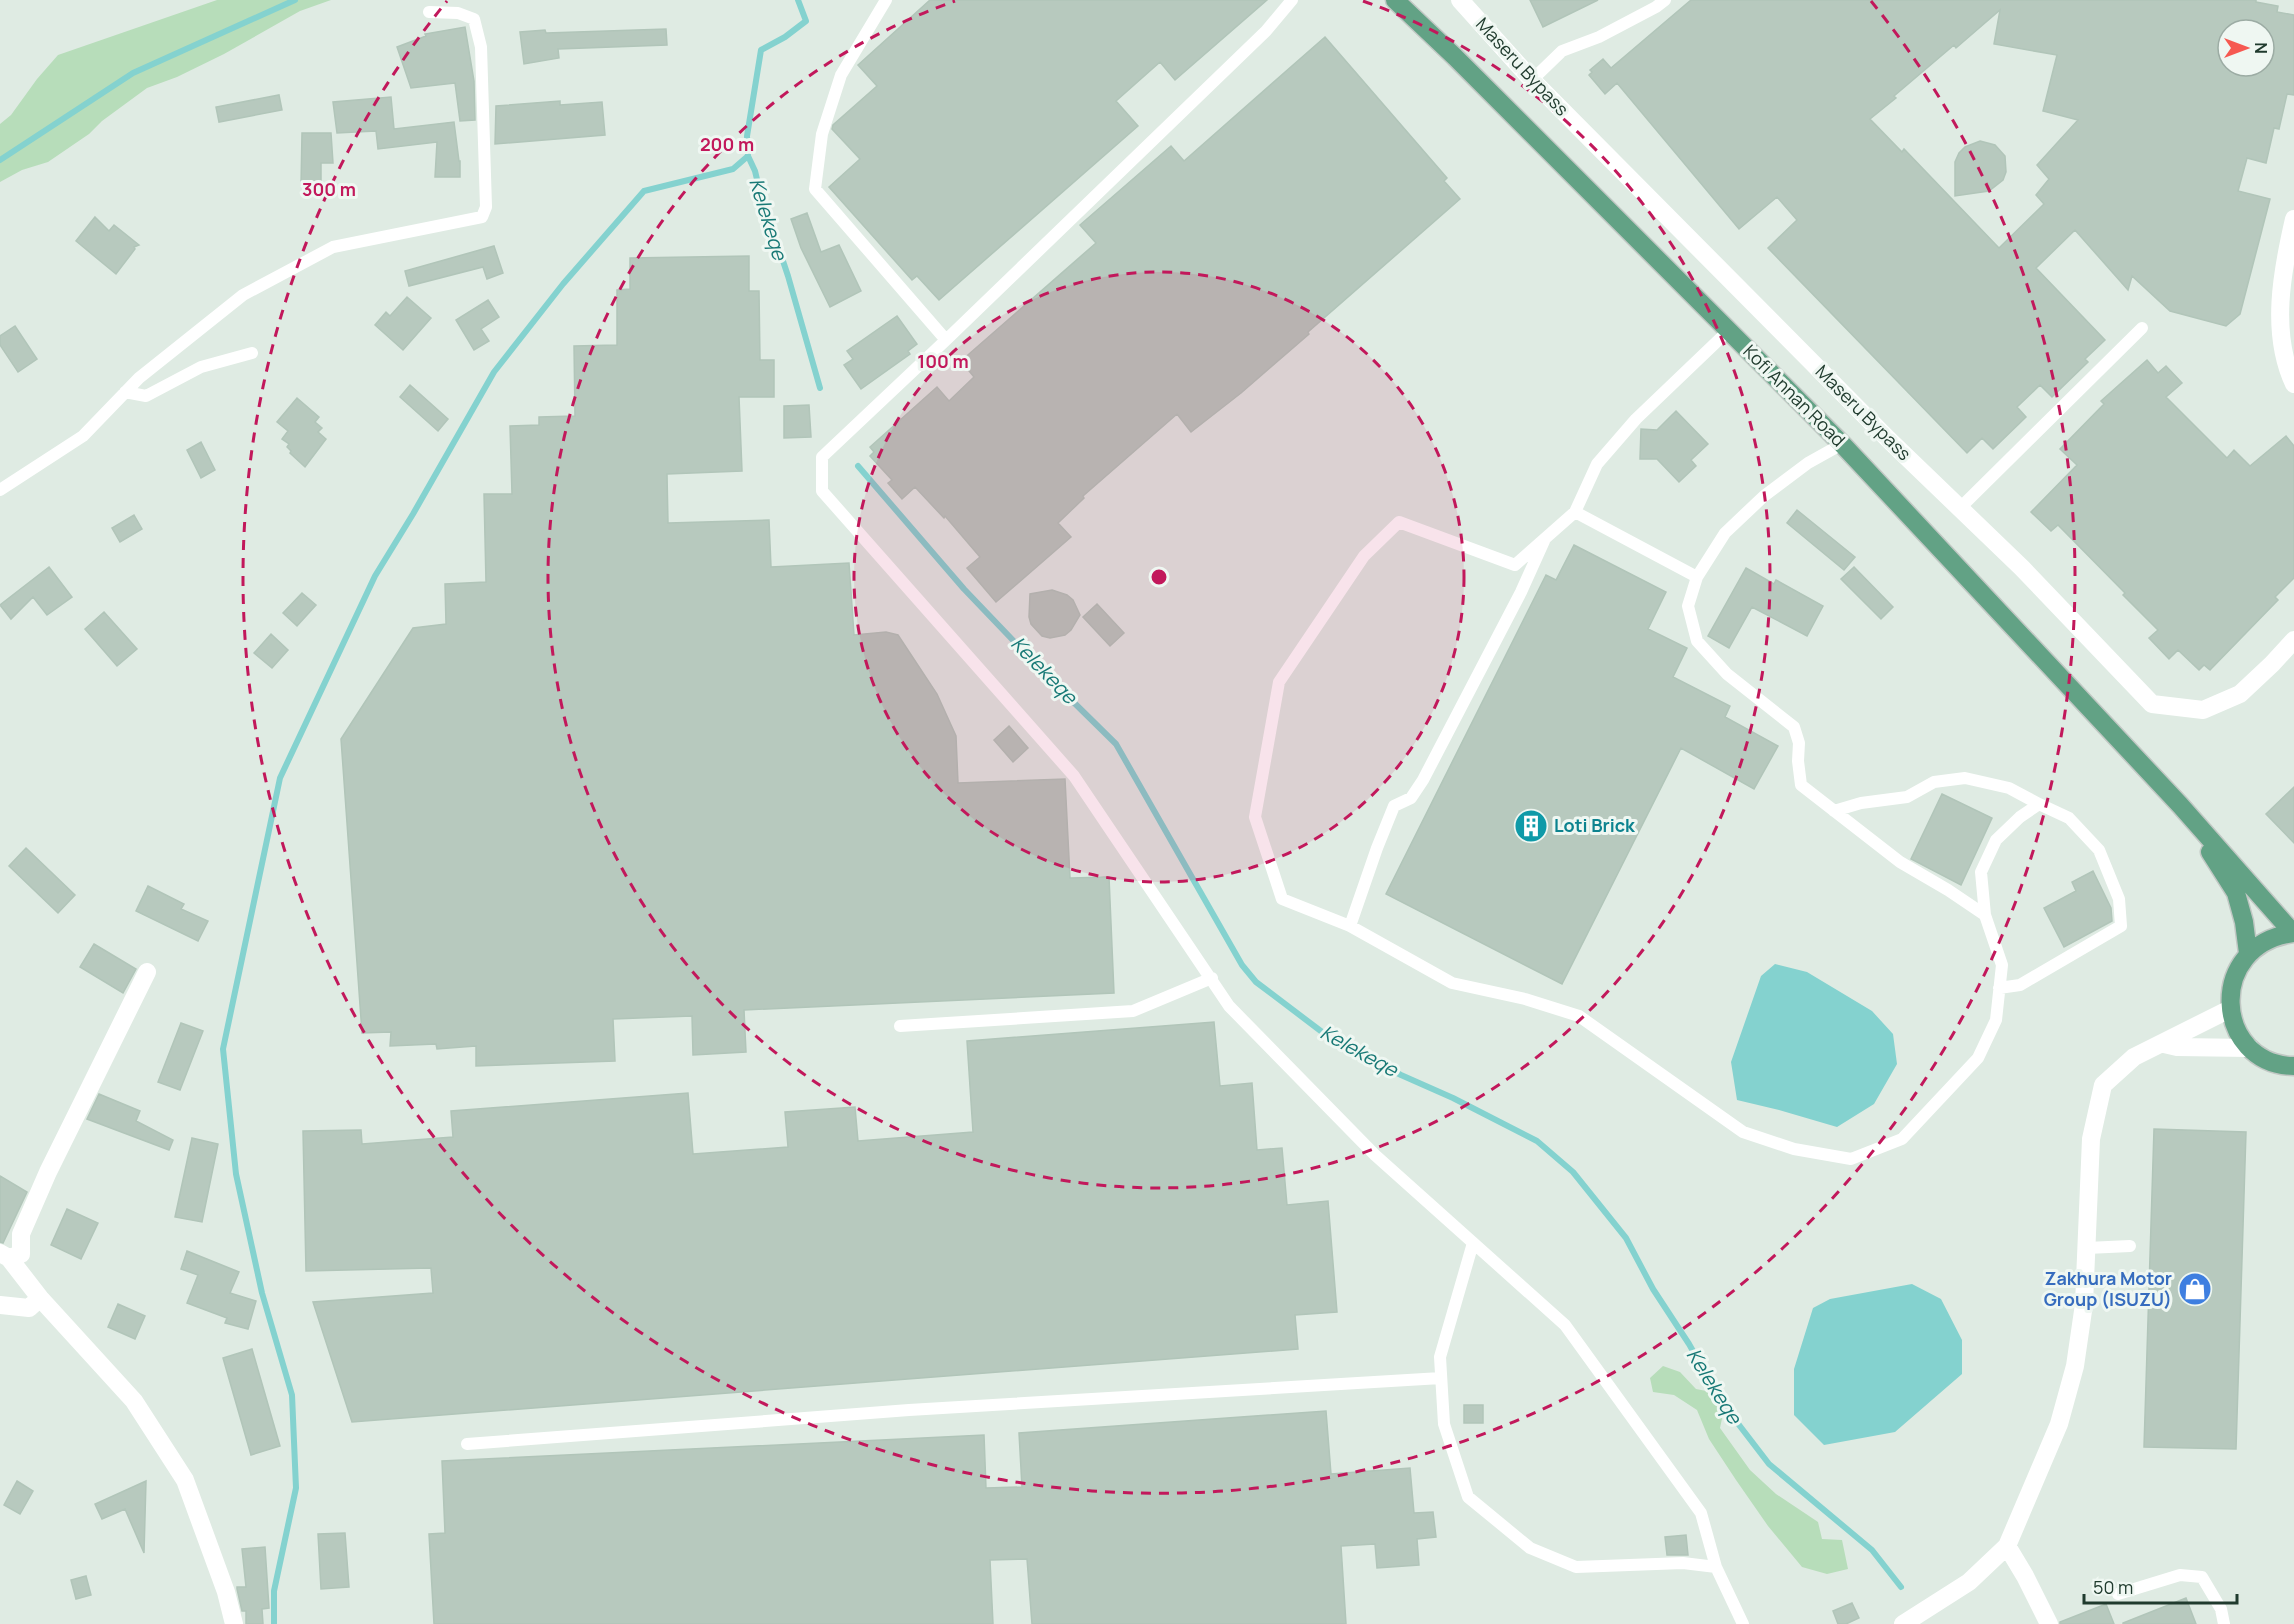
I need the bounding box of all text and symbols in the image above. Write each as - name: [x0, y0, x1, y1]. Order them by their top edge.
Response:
- street label: Maseru Bypass: [1471, 12, 1574, 121]
- north arrow: [2216, 18, 2276, 78]
- text: N: [2250, 42, 2272, 54]
- text: 200 m: [700, 132, 754, 156]
- water label: Kelekeqe: [743, 175, 794, 264]
- text: 300 m: [302, 177, 356, 201]
- street label: Kofi Annan Road: [1739, 339, 1851, 451]
- text: 100 m: [917, 349, 969, 373]
- street label: Maseru Bypass: [1811, 359, 1917, 465]
- centre of rings: [1149, 567, 1169, 587]
- water label: Kelekeqe: [1005, 630, 1084, 710]
- building icon: Loti Brick: [1513, 808, 1549, 844]
- place label: Loti Brick: [1554, 813, 1636, 837]
- water label: Kelekeqe: [1316, 1018, 1404, 1083]
- place label: Zakhura Motor Group (ISUZU): [2044, 1266, 2172, 1311]
- shop icon: Zakhura Motor Group (ISUZU): [2177, 1271, 2213, 1307]
- water label: Kelekeqe: [1681, 1343, 1749, 1430]
- scale bar: [2084, 1567, 2237, 1605]
- text: 50 m: [2093, 1575, 2133, 1599]

